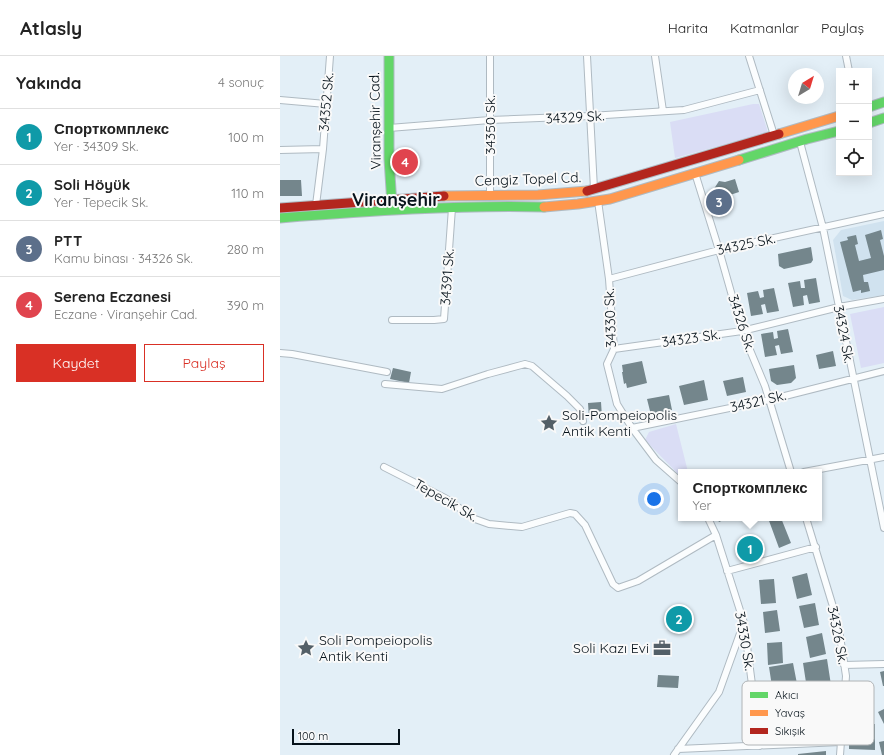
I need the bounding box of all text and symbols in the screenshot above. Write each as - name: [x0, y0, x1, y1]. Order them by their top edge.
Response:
- text: Atlasly: [20, 16, 82, 40]
- text: Harita: [668, 19, 708, 37]
- text: Katmanlar: [730, 19, 799, 37]
- text: Paylaş: [821, 19, 864, 37]
- north arrow: [788, 68, 824, 104]
- map controls: [836, 68, 872, 176]
- button: +: [836, 68, 872, 104]
- text: Yakında: [16, 72, 81, 93]
- street label: 34352 Sk.: [314, 72, 338, 132]
- street label: Viranşehir Cad.: [365, 72, 385, 170]
- text: 4 sonuç: [218, 74, 264, 90]
- street label: 34350 Sk.: [481, 95, 499, 155]
- button: −: [836, 104, 872, 140]
- street label: 34329 Sk.: [545, 106, 605, 128]
- text: Спорткомплекс: [54, 119, 169, 138]
- text: 1: [26, 129, 32, 145]
- text: 100 m: [228, 129, 264, 145]
- text: Yer · 34309 Sk.: [54, 138, 138, 154]
- button: locate: [836, 140, 872, 176]
- pin: 4: [392, 147, 418, 177]
- street label: Cengiz Topel Cd.: [475, 168, 581, 190]
- text: Soli Höyük: [54, 175, 130, 194]
- text: 2: [25, 185, 33, 201]
- text: 110 m: [231, 185, 264, 201]
- pin: 3: [706, 187, 732, 217]
- district label: Viranşehir: [352, 188, 440, 211]
- text: Yer · Tepecik Sk.: [54, 194, 148, 210]
- street label: 34325 Sk.: [715, 229, 777, 259]
- text: PTT: [54, 231, 82, 250]
- text: 3: [26, 241, 32, 257]
- text: 280 m: [227, 241, 264, 257]
- street label: 34391 Sk.: [436, 248, 458, 306]
- text: Kamu binası · 34326 Sk.: [54, 250, 193, 266]
- text: Serena Eczanesi: [54, 287, 171, 306]
- street label: 34330 Sk.: [600, 288, 620, 348]
- street label: 34326 Sk.: [724, 292, 760, 354]
- text: 4: [25, 297, 33, 313]
- text: 390 m: [227, 297, 264, 313]
- street label: 34324 Sk.: [830, 303, 858, 365]
- text: Eczane · Viranşehir Cad.: [54, 306, 197, 322]
- street label: 34323 Sk.: [661, 325, 721, 351]
- button: Kaydet: [16, 344, 136, 382]
- button: Paylaş: [144, 344, 264, 382]
- street label: 34321 Sk.: [728, 386, 788, 416]
- place label: Soli-Pompeiopolis Antik Kenti: [562, 406, 677, 440]
- place icon: Soli-Pompeiopolis Antik Kenti: [539, 413, 559, 433]
- popup: [678, 469, 822, 521]
- street label: Tepecik Sk.: [411, 475, 481, 525]
- text: Спорткомплекс: [692, 478, 808, 497]
- your location: [644, 489, 664, 509]
- text: Yer: [692, 497, 712, 513]
- pin: 1: [737, 534, 763, 564]
- pin: 2: [666, 604, 692, 634]
- street label: 34326 Sk.: [824, 604, 852, 666]
- street label: 34330 Sk.: [731, 610, 759, 672]
- place label: Soli Pompeiopolis Antik Kenti: [319, 631, 432, 665]
- place icon: Soli Pompeiopolis Antik Kenti: [296, 638, 316, 658]
- office icon: Soli Kazı Evi: [652, 638, 672, 658]
- place label: Soli Kazı Evi: [573, 639, 649, 657]
- legend: [742, 681, 874, 745]
- text: Akıcı: [775, 688, 798, 702]
- text: Yavaş: [775, 706, 805, 720]
- text: Sıkışık: [775, 724, 805, 738]
- scale bar: [292, 727, 400, 746]
- text: 100 m: [298, 729, 328, 743]

